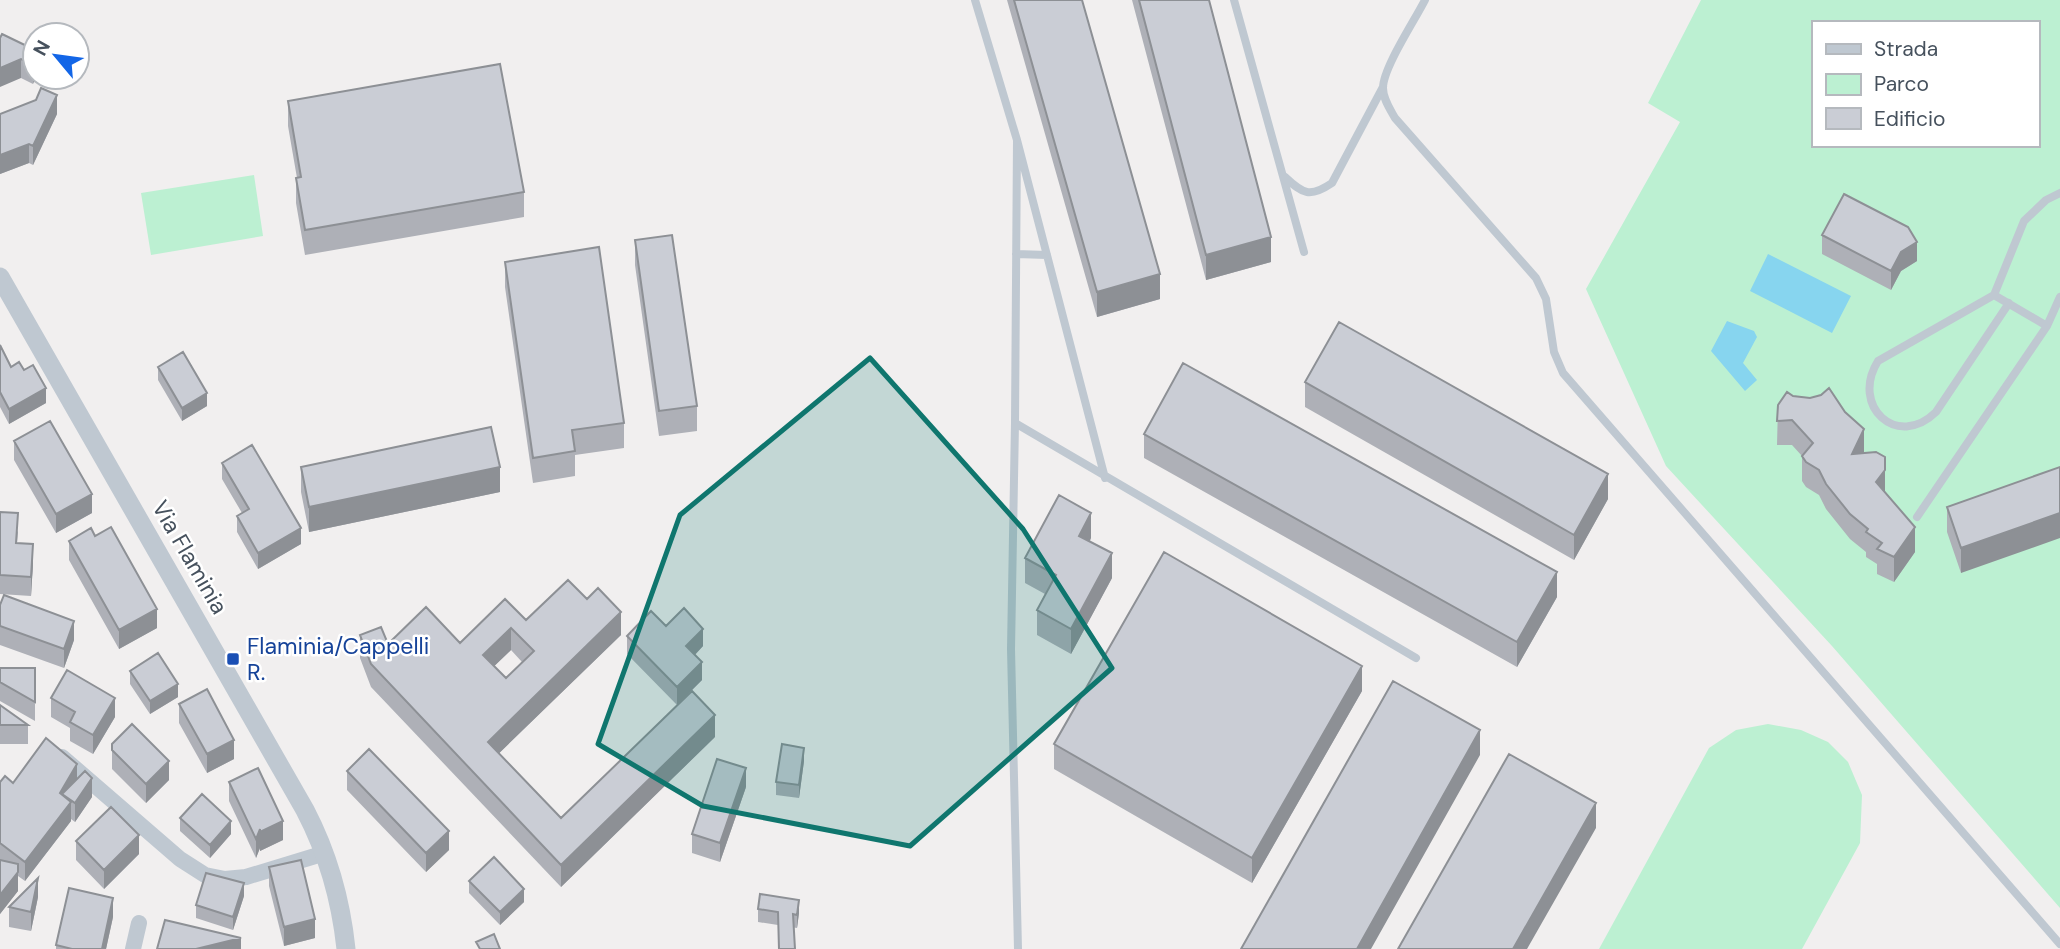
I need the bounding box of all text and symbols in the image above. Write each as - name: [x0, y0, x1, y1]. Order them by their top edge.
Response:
- north arrow: [21, 21, 91, 91]
- legend: [1812, 21, 2039, 147]
- text: Strada: [1874, 35, 1938, 63]
- text: N: [27, 36, 56, 60]
- text: Parco: [1874, 70, 1929, 98]
- text: Edificio: [1874, 105, 1945, 133]
- street label: Via Flaminia: [145, 495, 235, 619]
- place label: Flaminia/Cappelli R.: [247, 631, 429, 687]
- marker: Flaminia/Cappelli R.: [225, 651, 241, 667]

